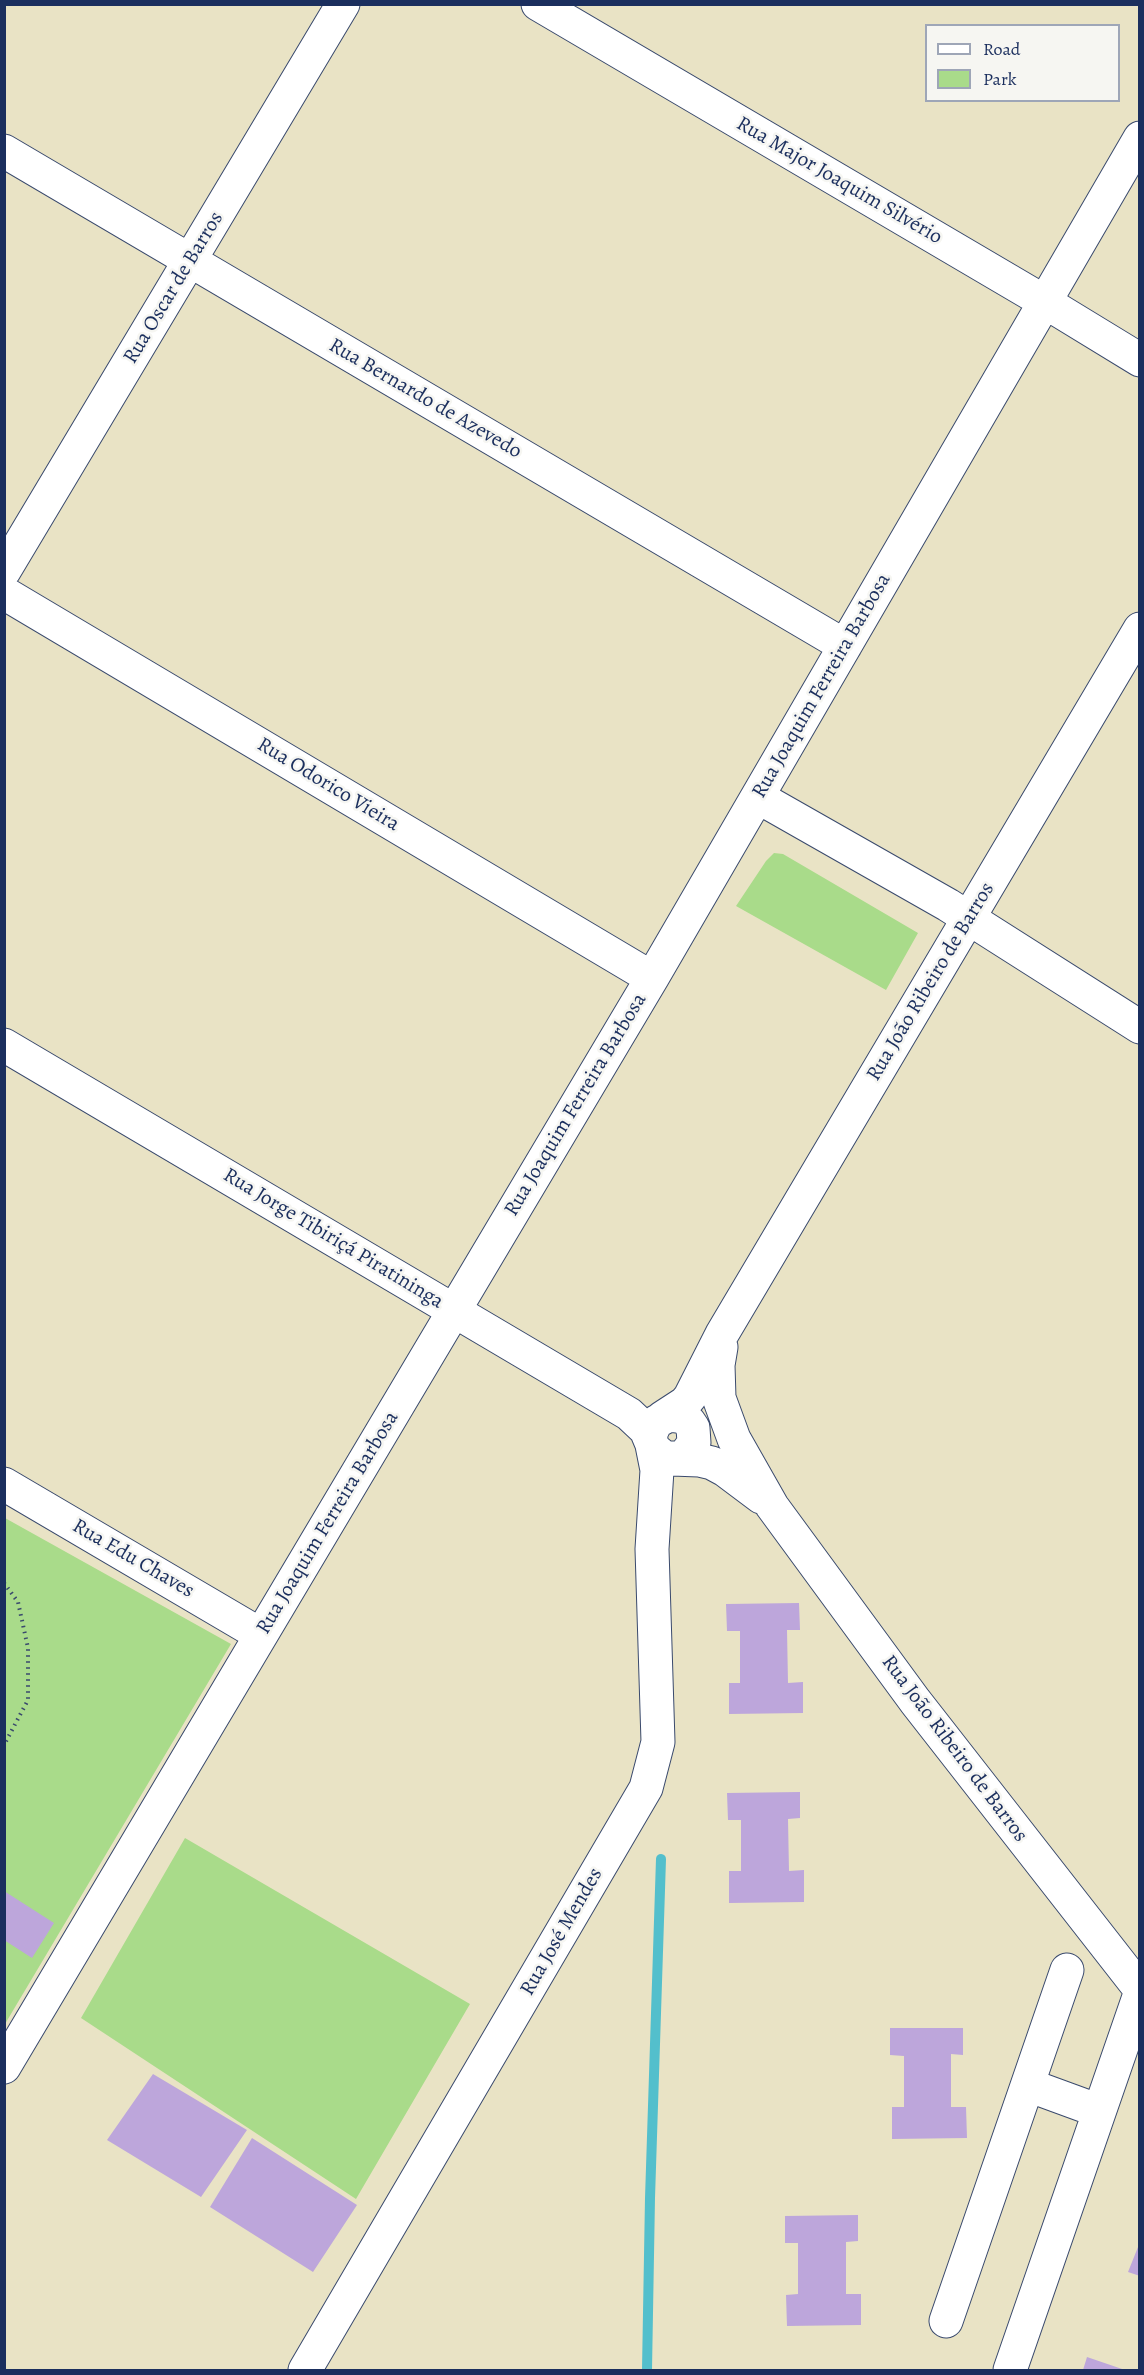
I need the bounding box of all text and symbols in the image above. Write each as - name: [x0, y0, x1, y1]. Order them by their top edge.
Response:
- legend: [925, 24, 1120, 102]
- text: Road: [983, 37, 1020, 61]
- text: Park: [983, 67, 1017, 91]
- street label: Rua Major Joaquim Silvério: [732, 112, 946, 250]
- street label: Rua Oscar de Barros: [119, 207, 229, 369]
- street label: Rua Bernardo de Azevedo: [324, 333, 526, 465]
- street label: Rua Joaquim Ferreira Barbosa: [747, 569, 897, 803]
- street label: Rua Odorico Vieira: [252, 733, 404, 837]
- street label: Rua João Ribeiro de Barros: [862, 878, 1000, 1086]
- street label: Rua Joaquim Ferreira Barbosa: [499, 989, 653, 1221]
- street label: Rua Jorge Tibiriçá Piratininga: [218, 1163, 448, 1315]
- street label: Rua Joaquim Ferreira Barbosa: [251, 1407, 405, 1639]
- street label: Rua Edu Chaves: [67, 1514, 199, 1604]
- street label: Rua João Ribeiro de Barros: [876, 1651, 1032, 1847]
- street label: Rua José Mendes: [515, 1864, 609, 2000]

